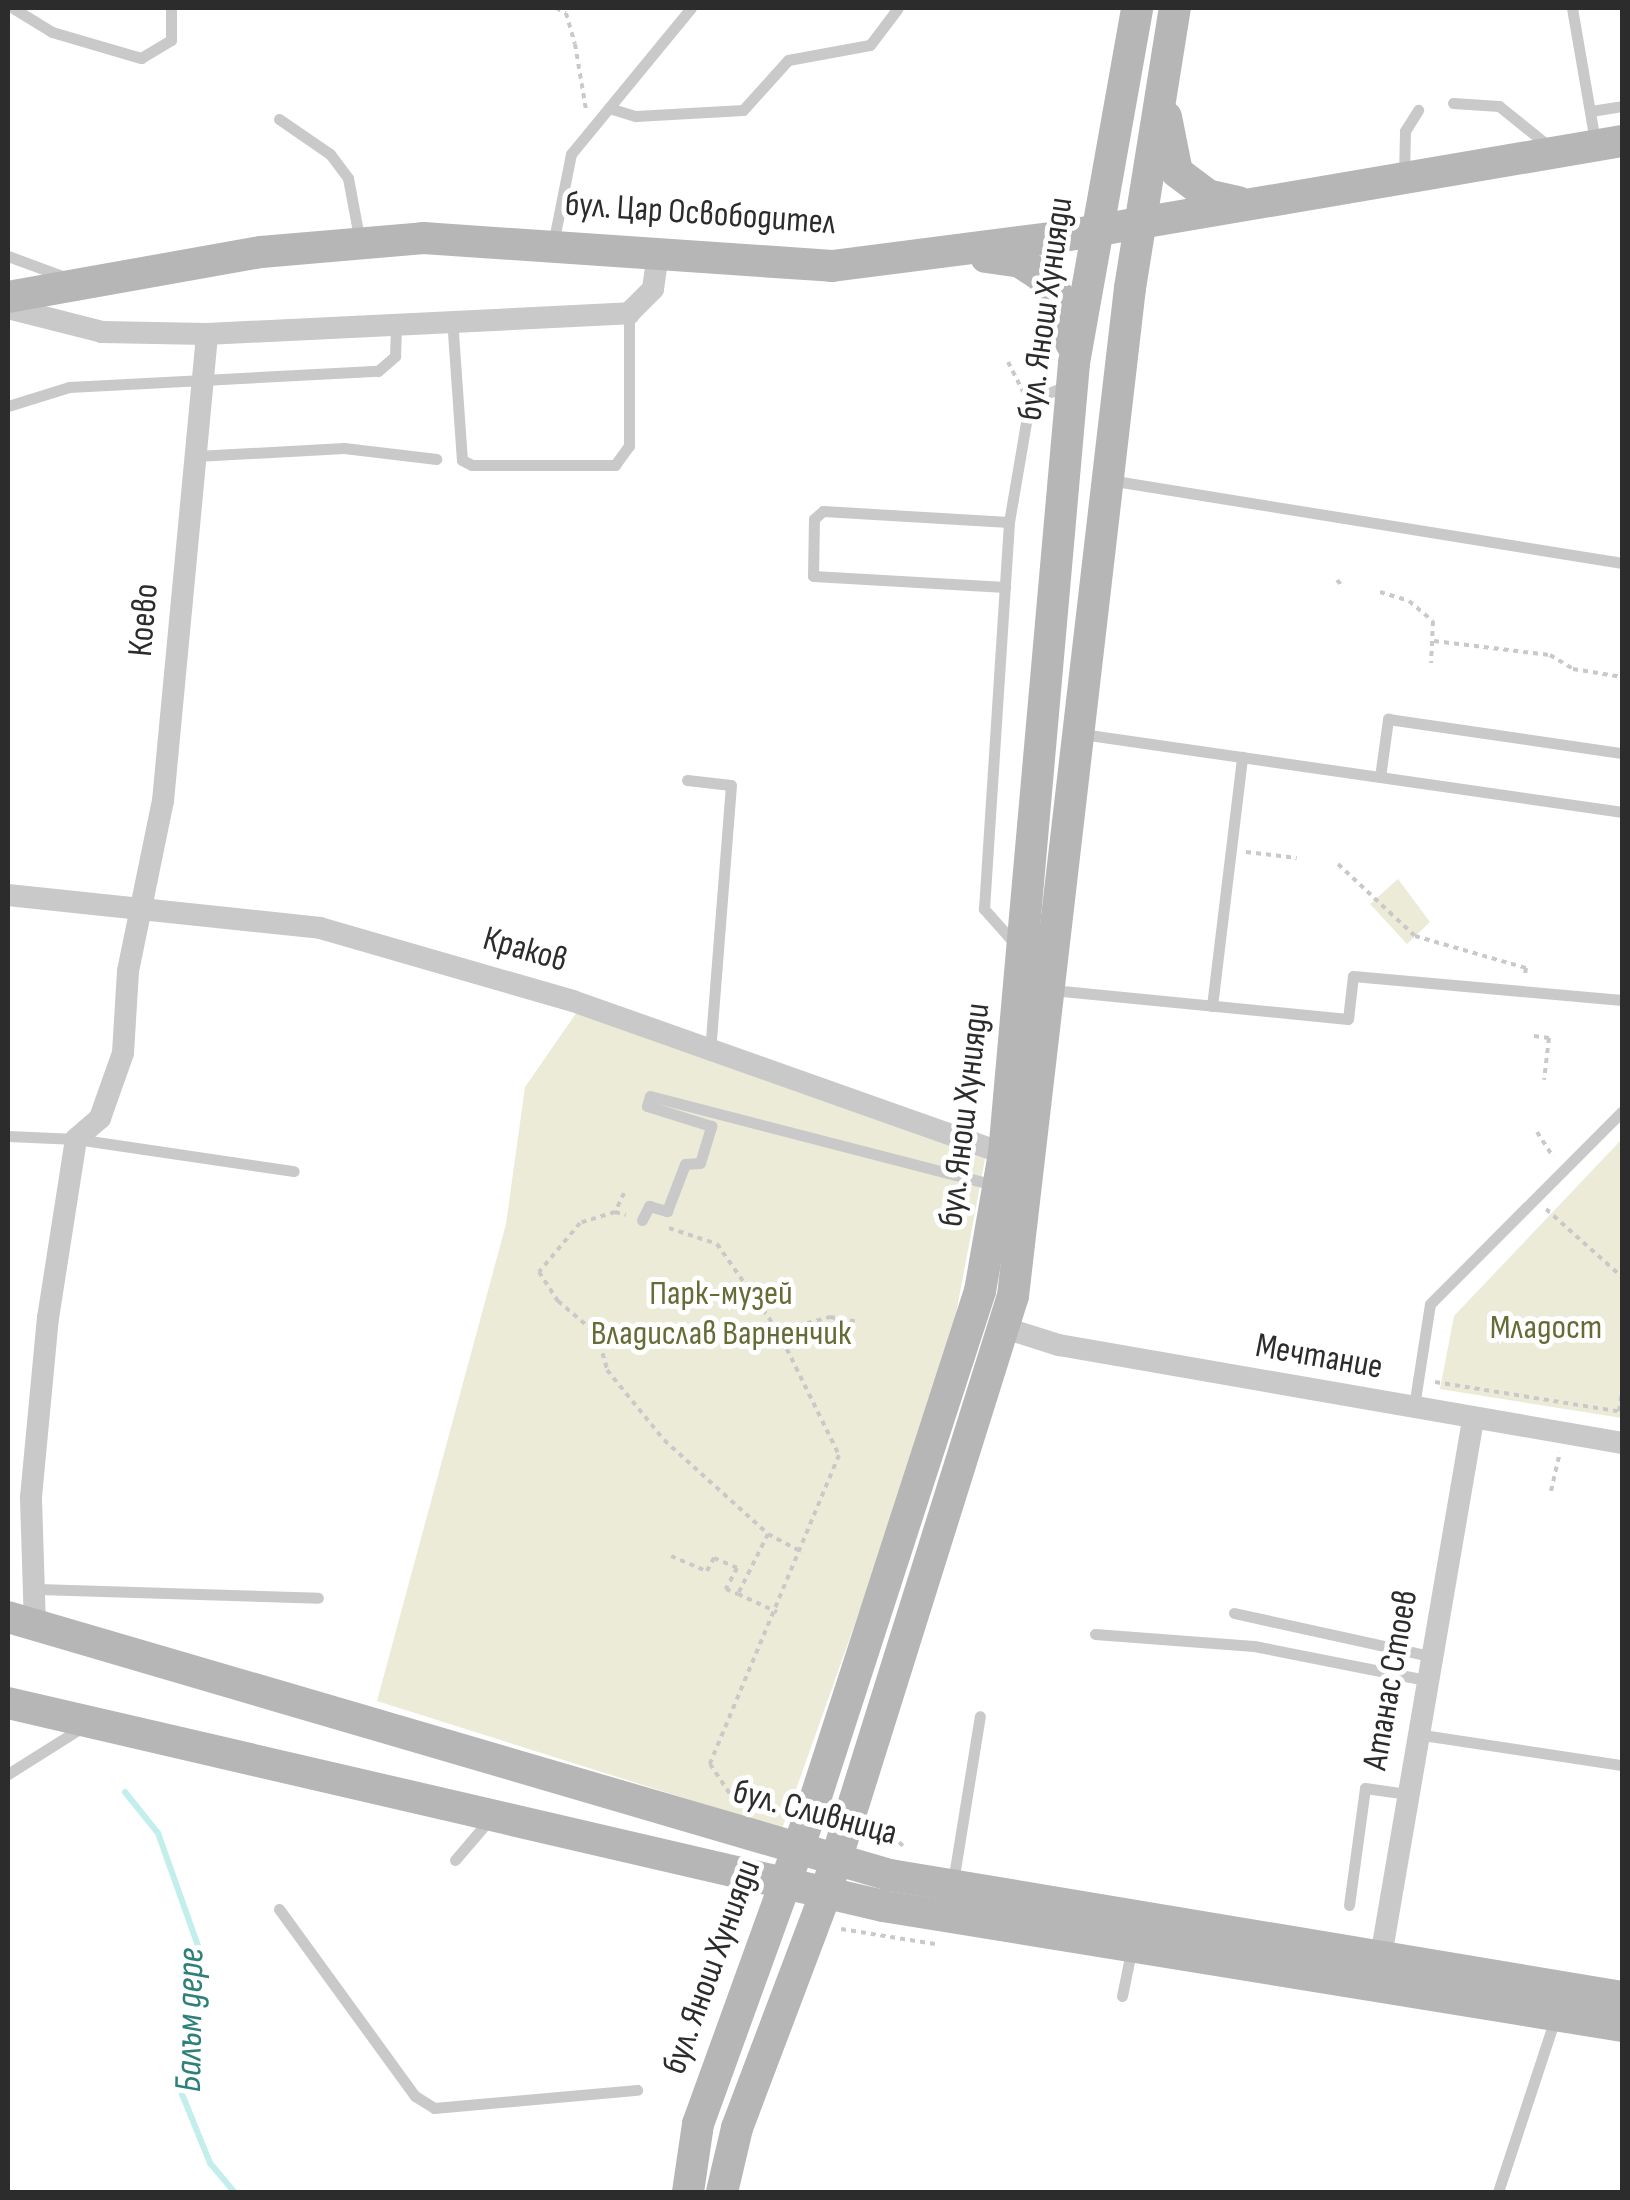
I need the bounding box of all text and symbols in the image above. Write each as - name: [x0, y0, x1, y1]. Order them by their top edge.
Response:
- street label: бул. Цар Освободител: [563, 184, 837, 244]
- street label: бул. Янош Хунияди: [1010, 195, 1082, 423]
- street label: Коево: [120, 582, 168, 658]
- street label: Краков: [478, 918, 572, 982]
- street label: бул. Янош Хунияди: [930, 1001, 1000, 1229]
- park label: Парк-музей Владислав Варненчик: [591, 1273, 851, 1355]
- park label: Младост: [1490, 1307, 1602, 1349]
- street label: Мечтание: [1252, 1325, 1386, 1389]
- street label: Атанас Стоев: [1355, 1587, 1427, 1773]
- street label: бул. Сливница: [728, 1771, 902, 1855]
- street label: бул. Янош Хунияди: [654, 1854, 770, 2080]
- water label: Балъм дере: [166, 1947, 214, 2093]

